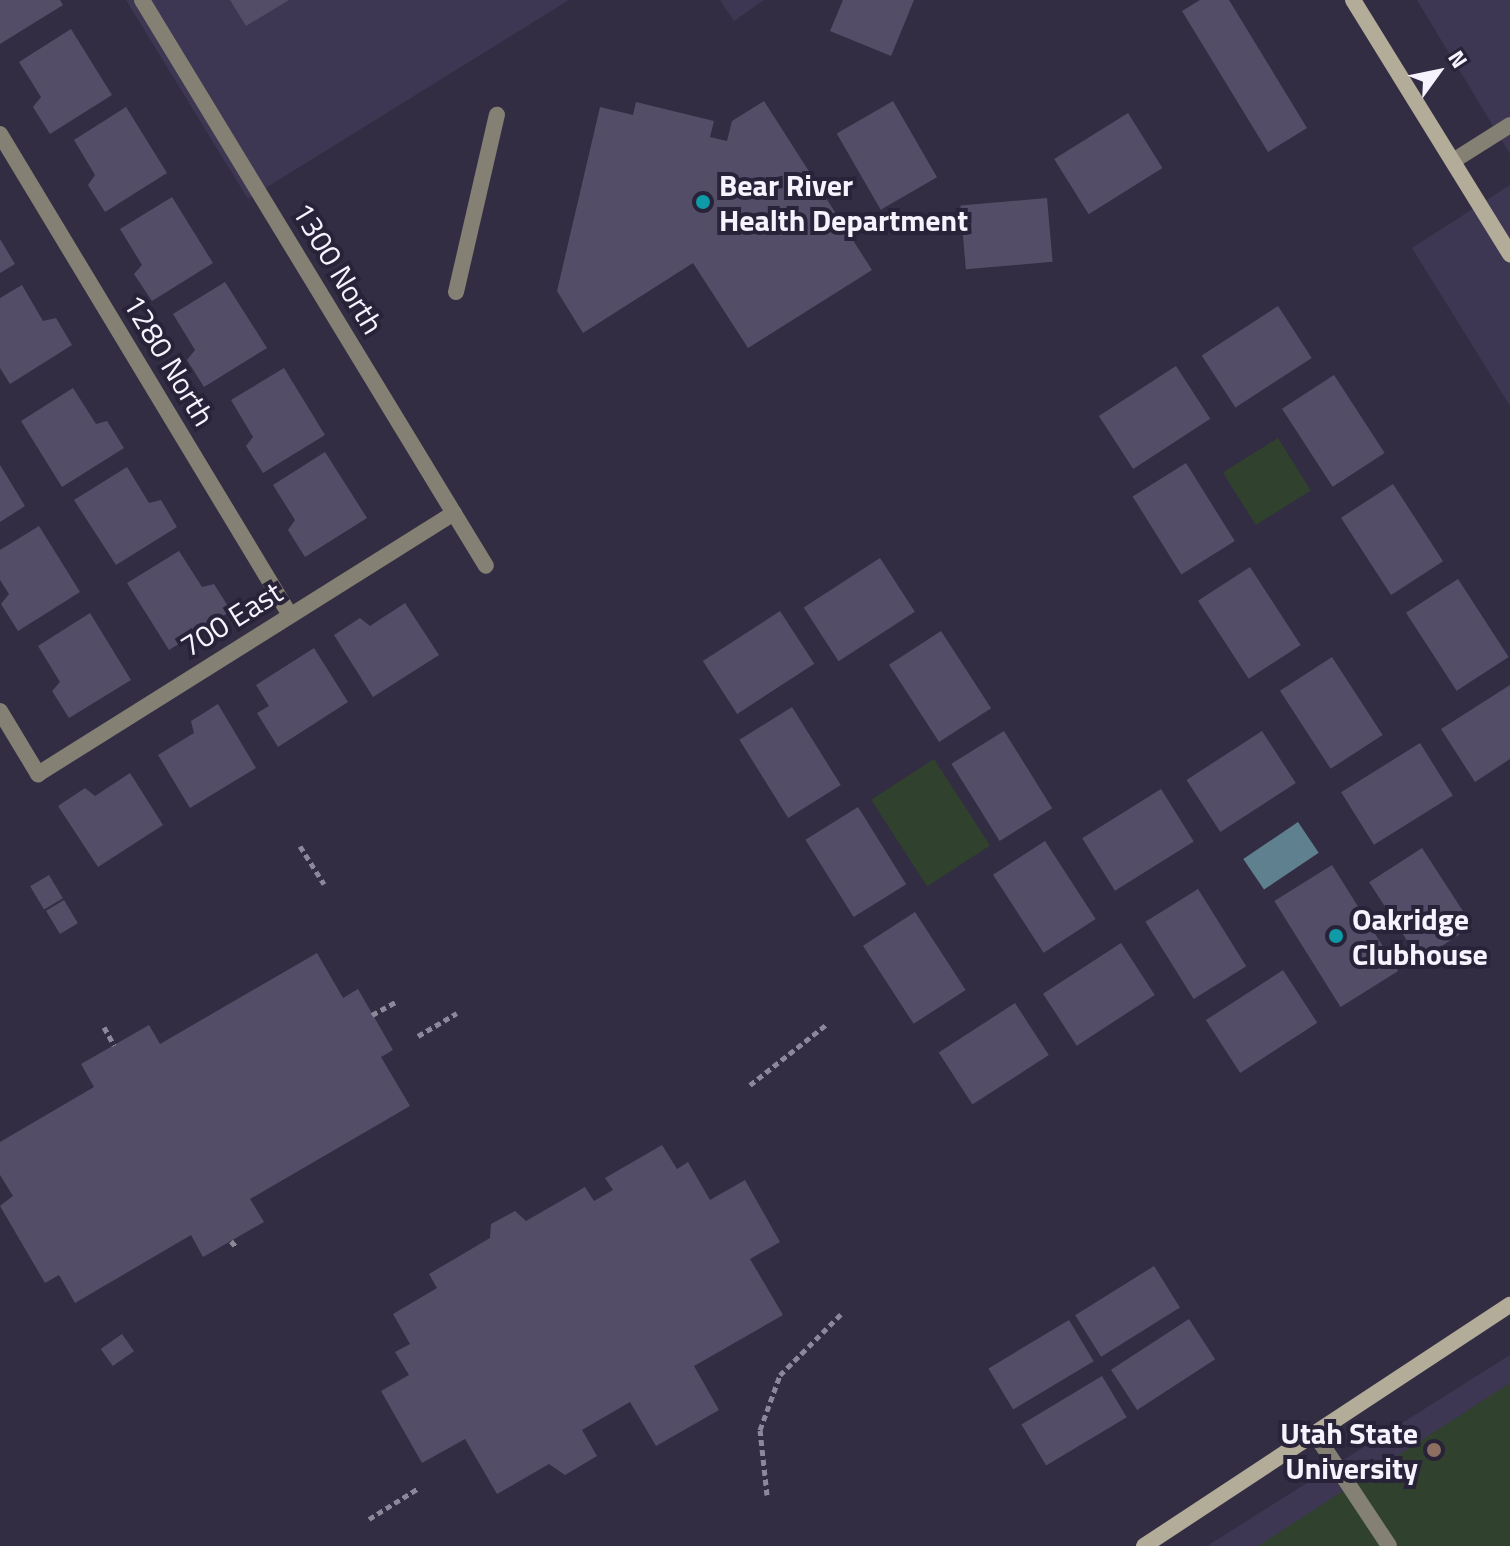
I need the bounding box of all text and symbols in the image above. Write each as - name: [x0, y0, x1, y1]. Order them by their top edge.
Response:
- north arrow: [1398, 32, 1478, 112]
- text: N: [1440, 43, 1477, 75]
- place label: Bear River Health Department: [719, 167, 968, 238]
- marker: Bear River Health Department: [694, 193, 712, 211]
- street label: 1300 North: [285, 196, 391, 340]
- street label: 1280 North: [116, 288, 222, 432]
- street label: 700 East: [174, 574, 288, 664]
- place label: Oakridge Clubhouse: [1352, 901, 1488, 972]
- marker: Oakridge Clubhouse: [1327, 927, 1345, 945]
- place label: Utah State University: [1280, 1415, 1418, 1486]
- marker: Utah State University: [1425, 1441, 1443, 1459]

